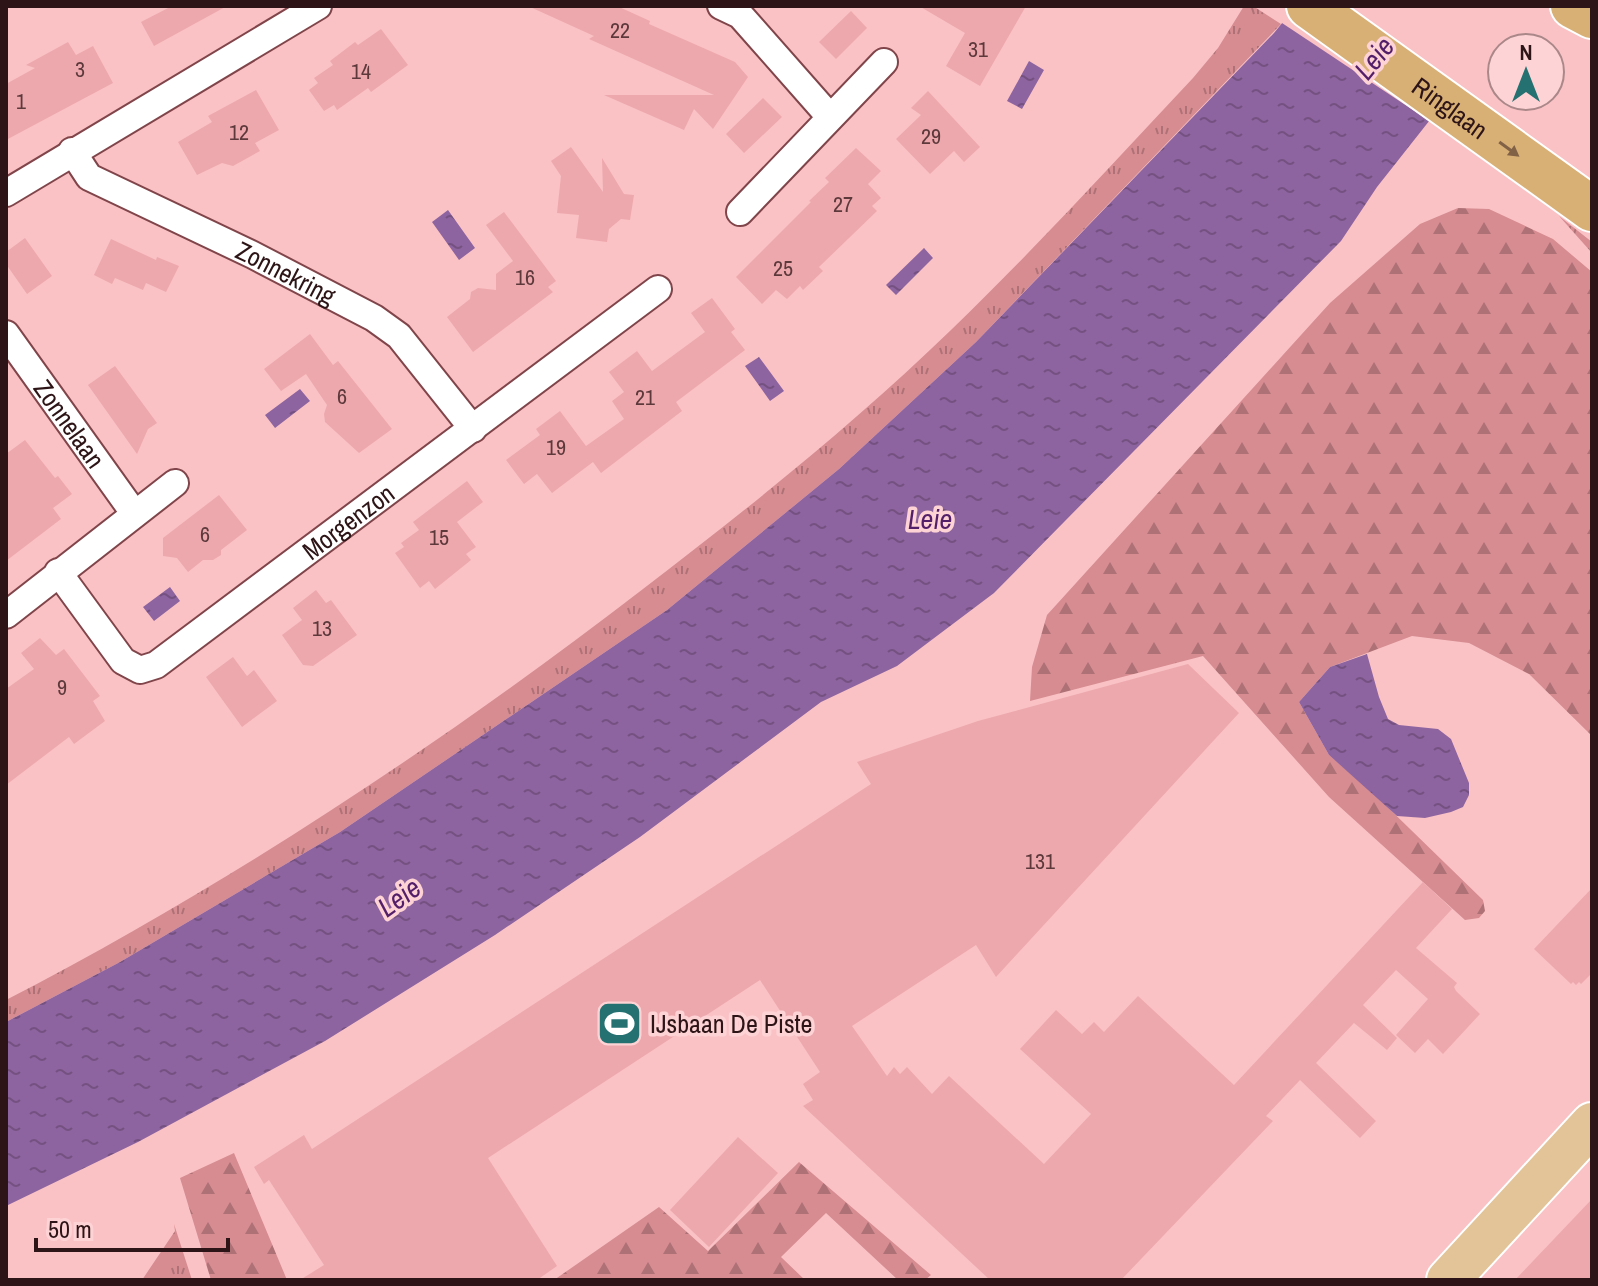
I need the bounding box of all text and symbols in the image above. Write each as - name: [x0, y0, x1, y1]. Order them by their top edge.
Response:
- house number: 22: [610, 15, 630, 45]
- water label: Leie: [1345, 29, 1403, 87]
- north arrow: [1486, 32, 1566, 112]
- house number: 31: [968, 34, 988, 64]
- text: N: [1519, 37, 1533, 67]
- house number: 3: [75, 54, 85, 84]
- house number: 14: [351, 56, 371, 86]
- street label: Ringlaan: [1406, 68, 1495, 147]
- house number: 1: [16, 86, 26, 116]
- house number: 12: [229, 117, 249, 147]
- house number: 29: [921, 121, 941, 151]
- one-way arrow: [1499, 141, 1520, 156]
- house number: 27: [833, 189, 853, 219]
- street label: Zonnekring: [230, 232, 342, 313]
- house number: 25: [773, 253, 793, 283]
- house number: 16: [515, 262, 535, 292]
- street label: Zonnelaan: [26, 372, 114, 475]
- house number: 6: [337, 381, 347, 411]
- house number: 21: [635, 382, 655, 412]
- house number: 19: [546, 432, 566, 462]
- street label: Morgenzon: [295, 475, 401, 567]
- water label: Leie: [908, 500, 952, 538]
- house number: 6: [200, 519, 210, 549]
- house number: 15: [429, 522, 449, 552]
- house number: 13: [312, 613, 332, 643]
- house number: 9: [57, 672, 67, 702]
- house number: 131: [1025, 846, 1055, 876]
- water label: Leie: [370, 868, 428, 926]
- sports icon: IJsbaan De Piste: [595, 999, 643, 1047]
- place label: IJsbaan De Piste: [650, 1006, 812, 1041]
- scale bar: [36, 1202, 228, 1252]
- text: 50 m: [48, 1213, 92, 1245]

